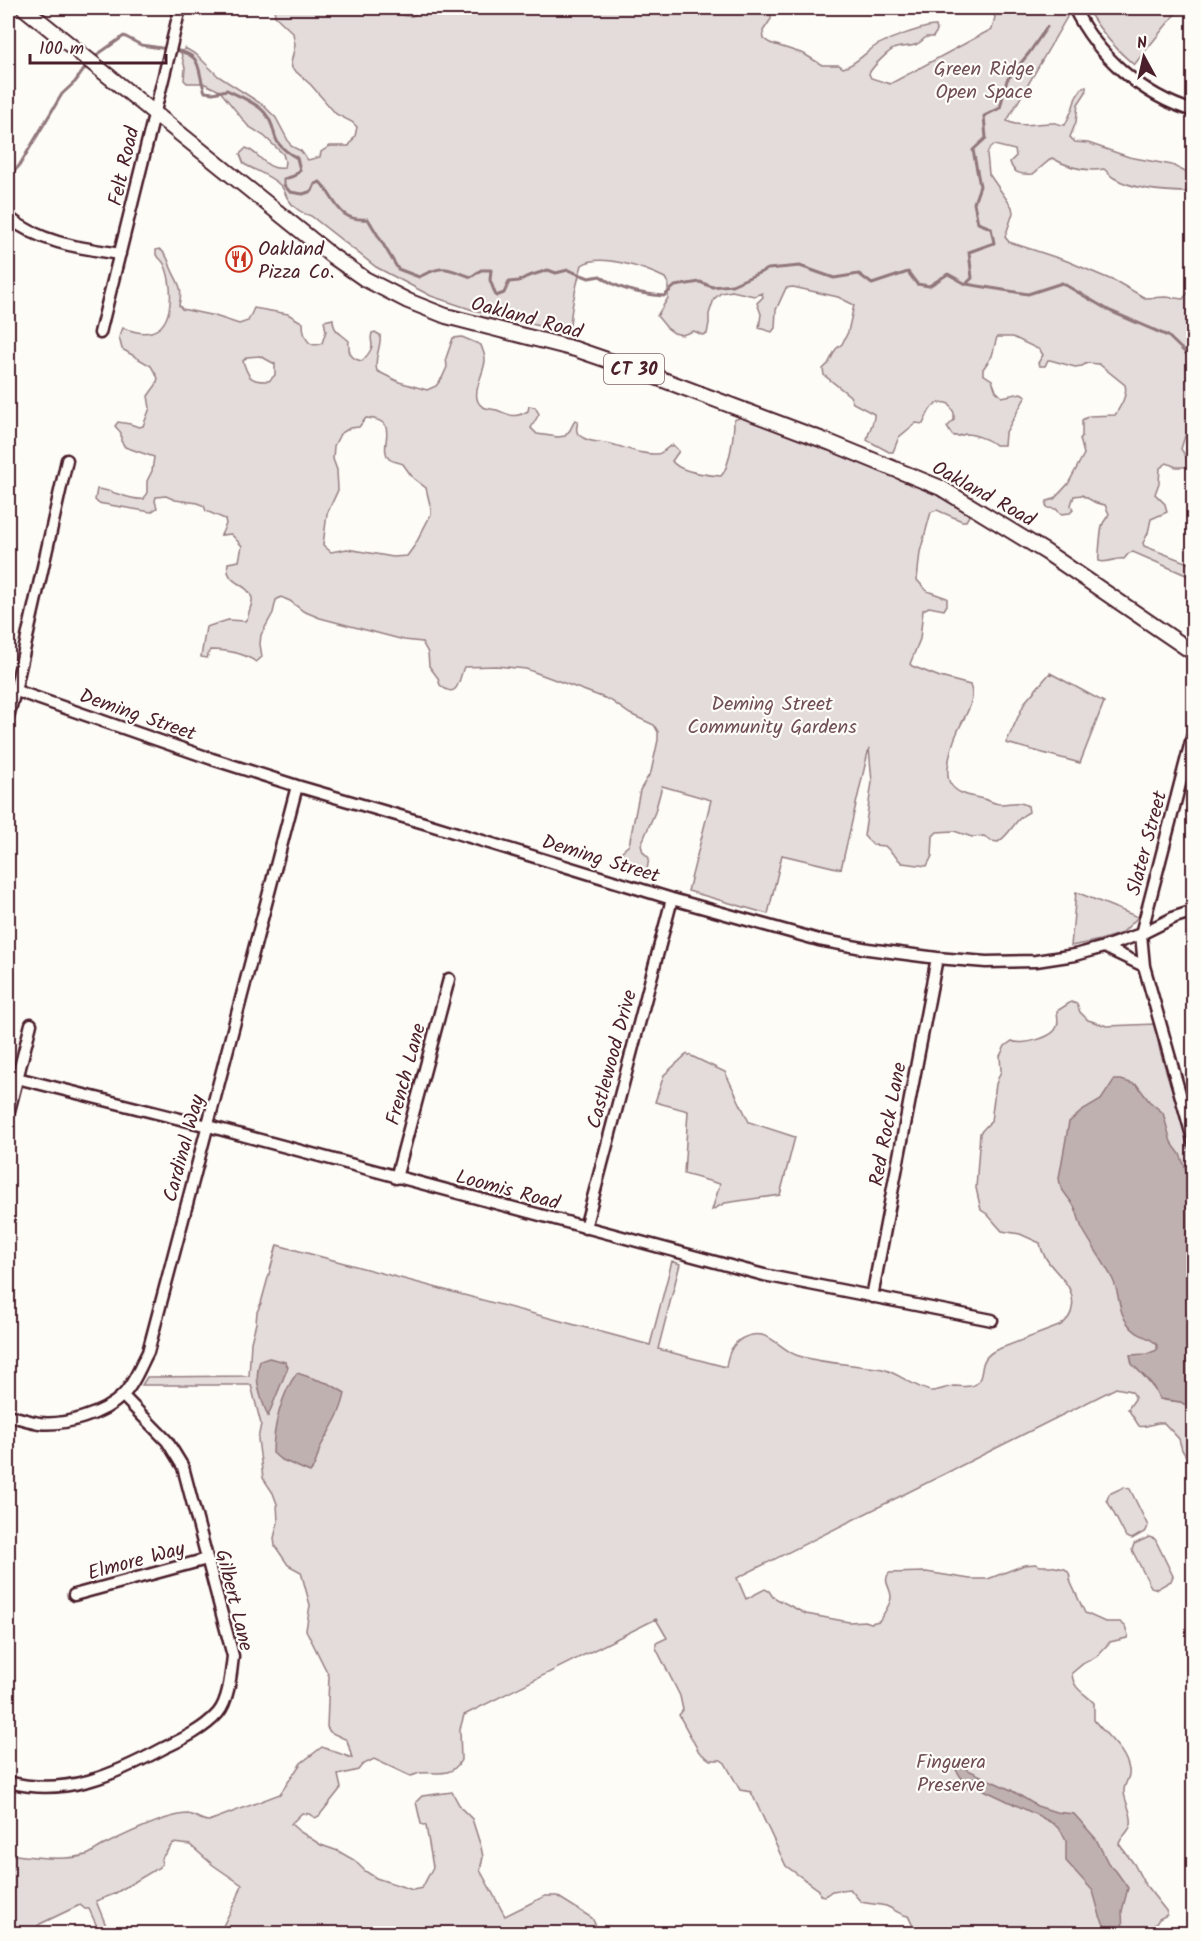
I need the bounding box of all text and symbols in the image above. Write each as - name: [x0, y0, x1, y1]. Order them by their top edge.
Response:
- scale bar: [30, 27, 166, 65]
- north arrow: [1114, 27, 1174, 87]
- text: N: [1135, 31, 1149, 57]
- text: 100 m: [39, 35, 84, 64]
- park label: Green Ridge Open Space: [934, 54, 1034, 109]
- street label: Felt Road: [100, 123, 150, 209]
- place label: Oakland Pizza Co.: [258, 234, 334, 289]
- restaurant icon: Oakland Pizza Co.: [224, 244, 254, 274]
- street label: Oakland Road: [467, 289, 587, 349]
- road number: CT 30: [604, 354, 664, 384]
- street label: Oakland Road: [925, 453, 1042, 537]
- street label: Deming Street: [75, 681, 200, 751]
- park label: Deming Street Community Gardens: [687, 689, 857, 744]
- street label: Slater Street: [1119, 787, 1177, 899]
- street label: Deming Street: [538, 827, 663, 893]
- street label: Castlewood Drive: [579, 986, 647, 1133]
- street label: French Lane: [378, 1020, 436, 1129]
- street label: Red Rock Lane: [861, 1060, 917, 1189]
- street label: Cardinal Way: [155, 1091, 215, 1206]
- street label: Loomis Road: [452, 1162, 564, 1220]
- street label: Elmore Way: [84, 1533, 189, 1590]
- street label: Gilbert Lane: [205, 1546, 261, 1655]
- park label: Finguera Preserve: [916, 1747, 986, 1802]

